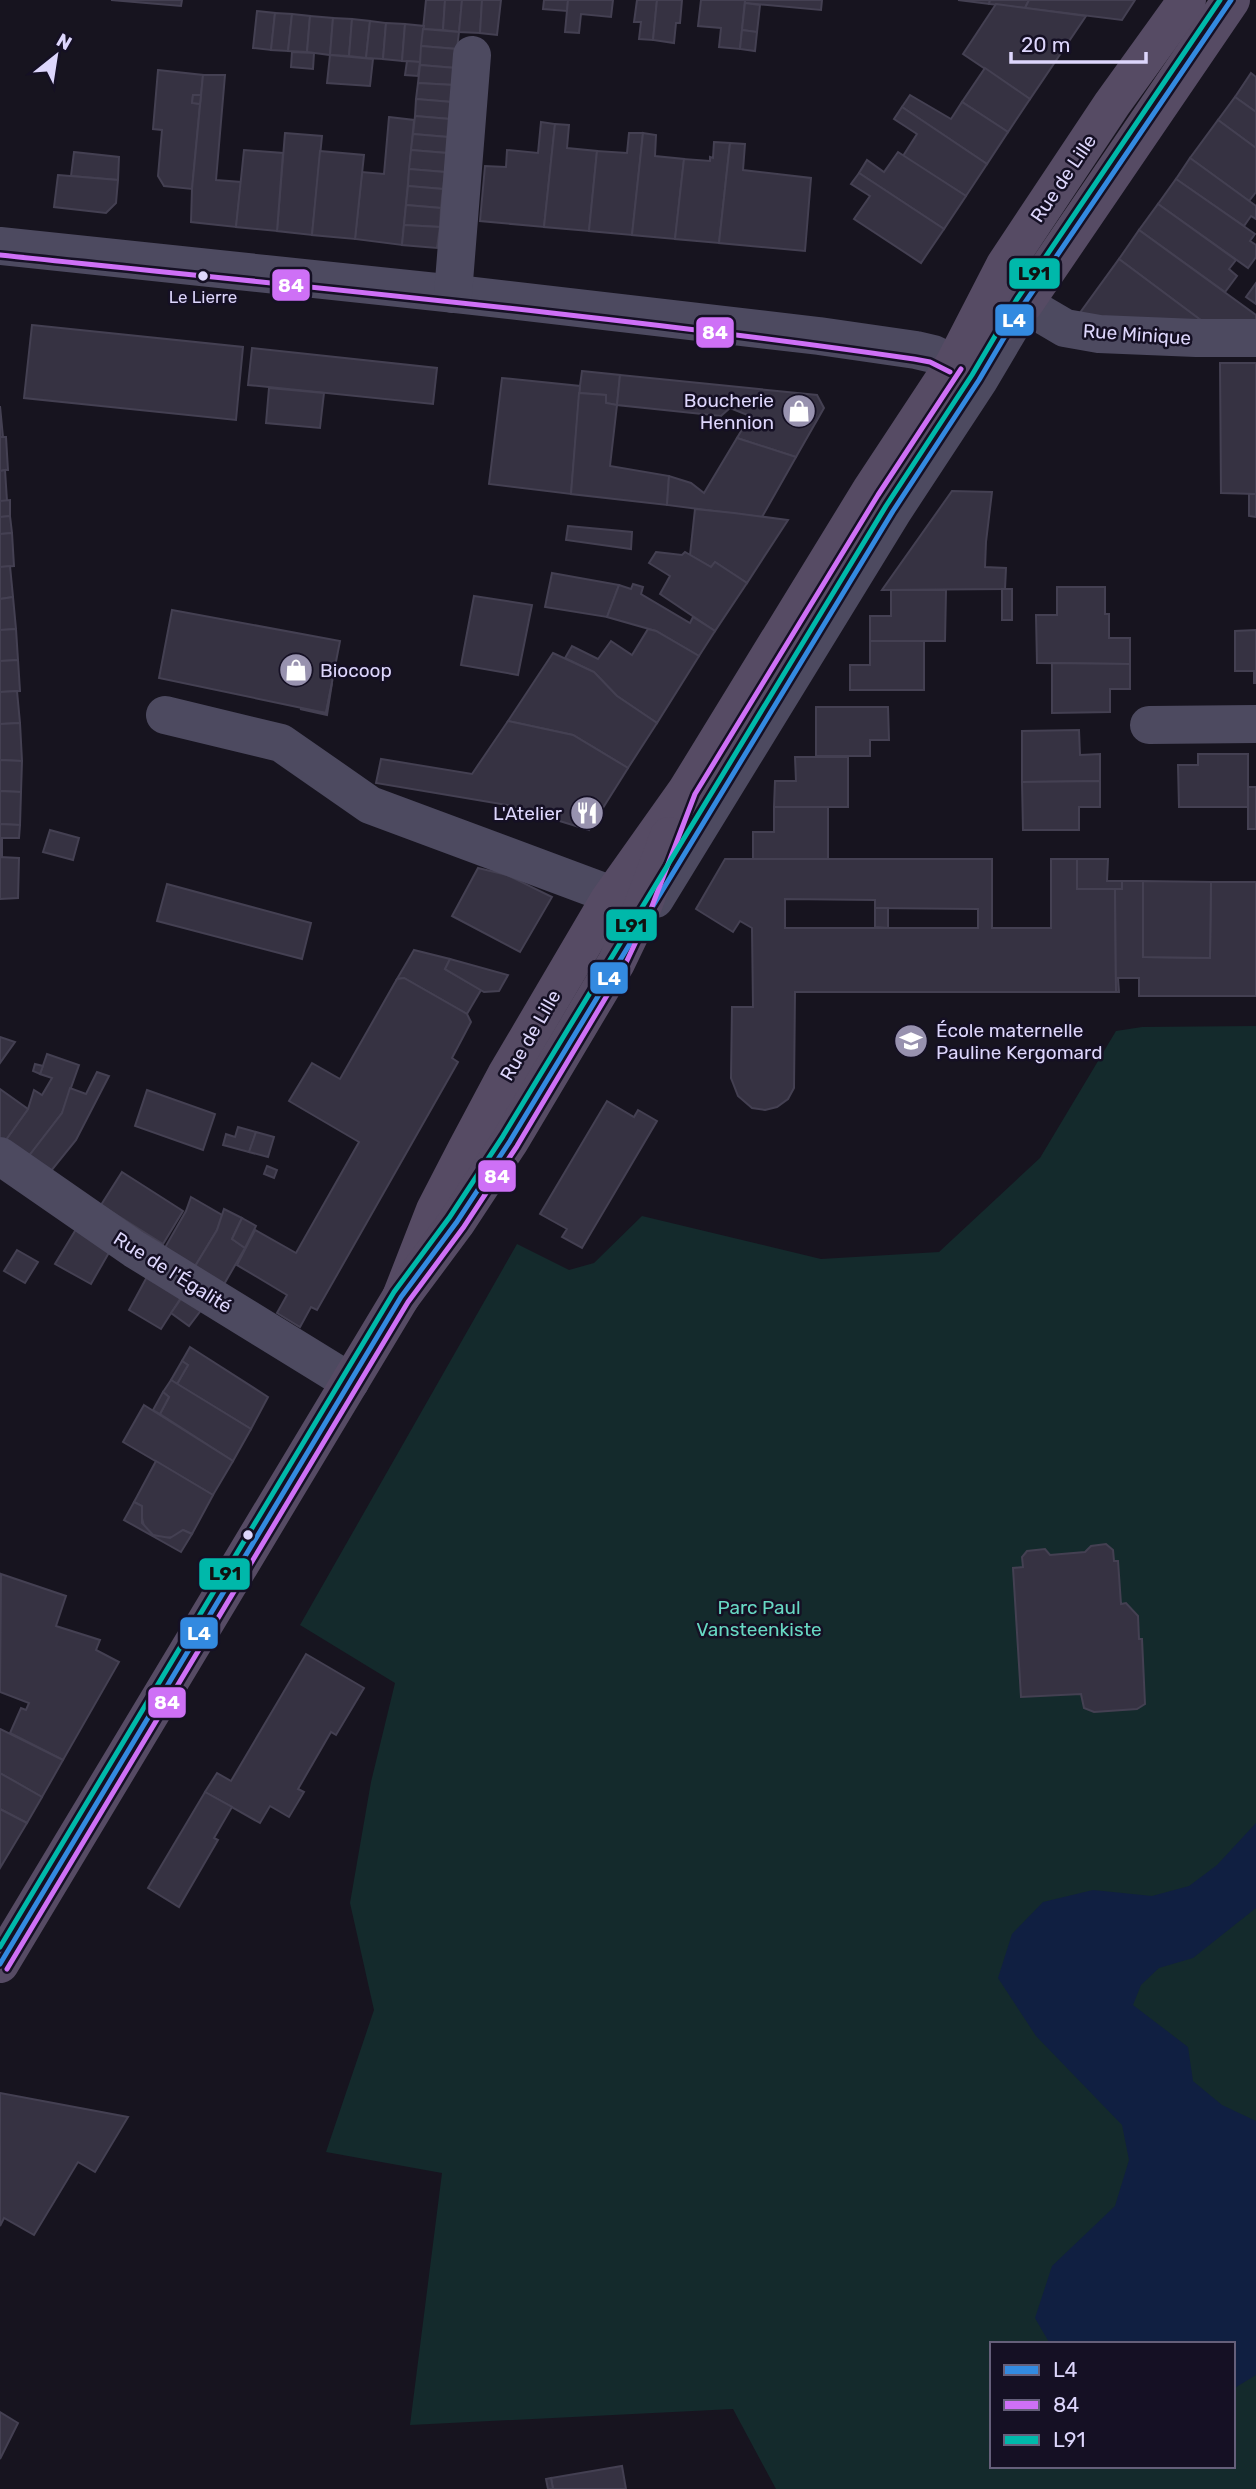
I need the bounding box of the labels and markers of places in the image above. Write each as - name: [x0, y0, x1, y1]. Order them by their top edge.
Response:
- marker: Le Lierre: [196, 269, 210, 283]
- place label: Le Lierre: [169, 287, 237, 307]
- place label: Boucherie Hennion: [684, 389, 774, 434]
- shop icon: Boucherie Hennion: [780, 392, 818, 430]
- shop icon: Biocoop: [277, 651, 315, 689]
- place label: Biocoop: [320, 659, 392, 682]
- restaurant icon: L'Atelier: [568, 794, 606, 832]
- place label: L'Atelier: [493, 802, 563, 825]
- place label: École maternelle Pauline Kergomard: [936, 1019, 1102, 1064]
- school or university icon: École maternelle Pauline Kergomard: [892, 1022, 930, 1060]
- unlabelled marker: [241, 1528, 255, 1542]

